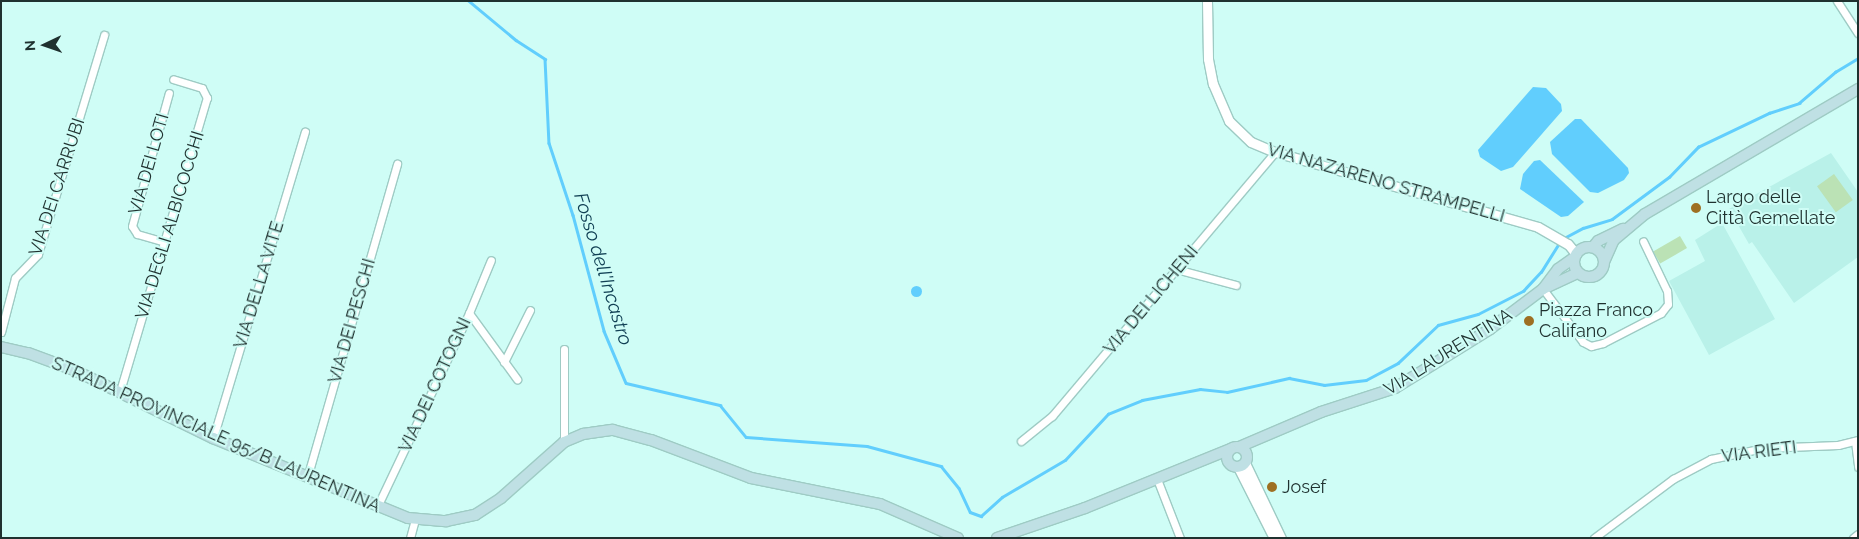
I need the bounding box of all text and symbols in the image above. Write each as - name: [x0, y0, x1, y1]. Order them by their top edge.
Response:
- north arrow: [20, 20, 70, 70]
- text: N: [22, 40, 38, 52]
- street label: VIA DEI LOTI: [124, 111, 174, 217]
- street label: VIA DEI CARRUBI: [24, 115, 90, 259]
- street label: VIA DEGLI ALBICOCCHI: [131, 128, 209, 322]
- street label: VIA NAZARENO STRAMPELLI: [1264, 139, 1508, 227]
- place label: Largo delle Città Gemellate: [1706, 187, 1835, 230]
- water label: Fosso dell'Incastro: [569, 190, 637, 348]
- marker: Largo delle Città Gemellate: [1690, 202, 1702, 214]
- street label: VIA DELLA VITE: [229, 218, 289, 352]
- street label: VIA DEI LICHENI: [1099, 241, 1203, 359]
- street label: VIA DEI PESCHI: [324, 256, 380, 386]
- place label: Piazza Franco Califano: [1539, 300, 1653, 342]
- street label: VIA LAURENTINA: [1380, 304, 1516, 400]
- street label: VIA DEI COTOGNI: [394, 314, 476, 456]
- marker: Piazza Franco Califano: [1523, 315, 1535, 327]
- street label: STRADA PROVINCIALE 95/B LAURENTINA: [48, 352, 384, 518]
- street label: VIA RIETI: [1720, 437, 1798, 467]
- place label: Josef: [1282, 476, 1326, 498]
- marker: Josef: [1266, 481, 1278, 493]

